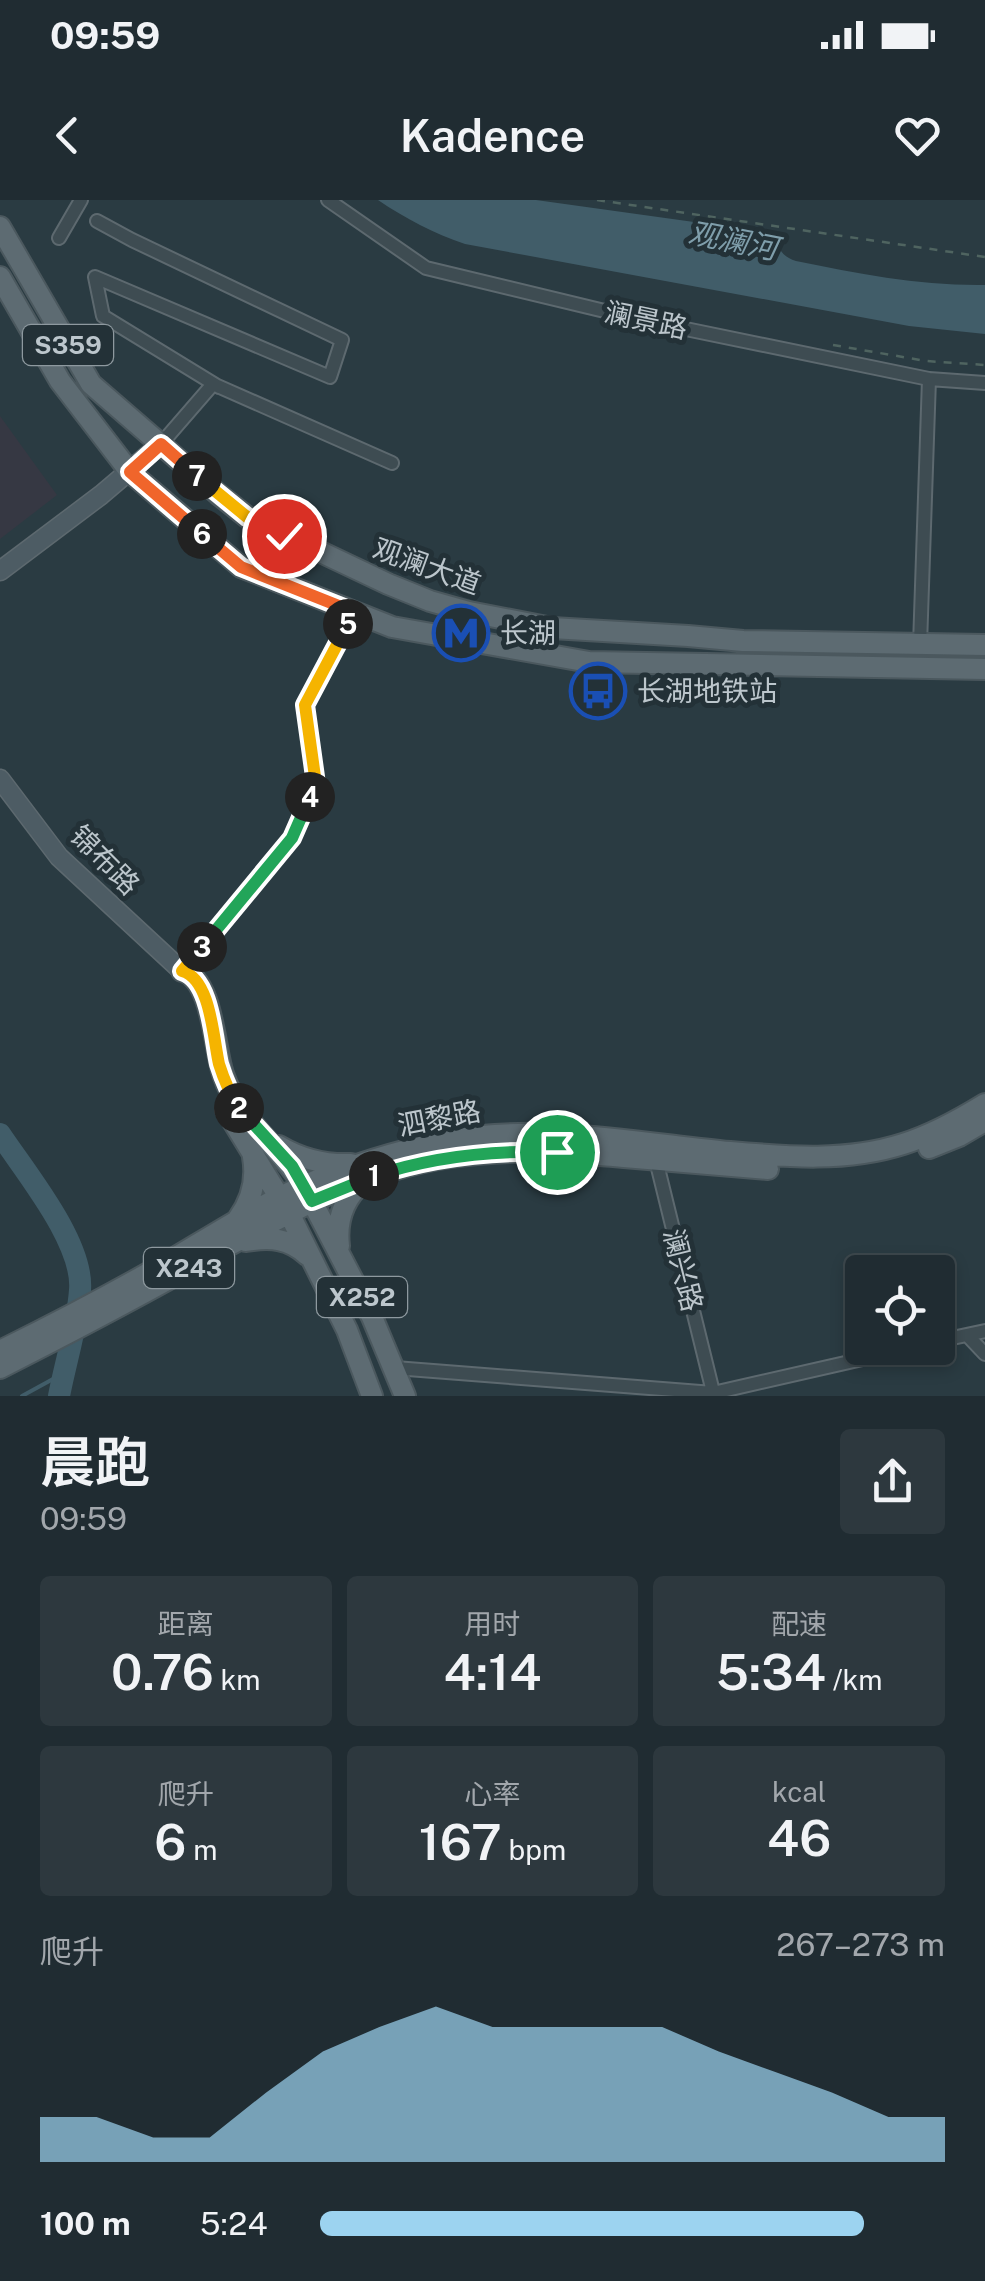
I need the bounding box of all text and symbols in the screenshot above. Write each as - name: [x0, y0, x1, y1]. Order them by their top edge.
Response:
- text: 09:59: [50, 13, 160, 58]
- icon: back: [40, 108, 95, 163]
- icon: heart: [890, 108, 945, 163]
- text: Kadence: [400, 109, 585, 162]
- water label: 观澜河: [686, 214, 786, 267]
- street label: 澜景路: [602, 295, 691, 344]
- road number: S359: [23, 325, 113, 365]
- pin: 7: [172, 451, 222, 501]
- text: 7: [188, 459, 206, 492]
- pin: [242, 494, 327, 579]
- pin: 6: [177, 509, 227, 559]
- icon: check: [257, 509, 312, 564]
- text: 6: [193, 517, 211, 550]
- street label: 观澜大道: [369, 531, 485, 600]
- pin: 5: [323, 599, 373, 649]
- metro station icon: 长湖: [431, 603, 491, 663]
- text: 5: [339, 607, 357, 640]
- place label: 长湖: [500, 616, 556, 649]
- bus stop icon: 长湖地铁站: [568, 661, 628, 721]
- place label: 长湖地铁站: [637, 674, 777, 707]
- pin: 4: [285, 772, 335, 822]
- text: 4: [301, 780, 319, 813]
- street label: 锦布路: [64, 818, 147, 901]
- pin: 3: [177, 922, 227, 972]
- text: 3: [193, 930, 211, 963]
- pin: 2: [214, 1083, 264, 1133]
- text: 2: [230, 1091, 248, 1124]
- street label: 泗黎路: [395, 1093, 483, 1142]
- pin: [515, 1110, 600, 1195]
- icon: arrive: [530, 1125, 585, 1180]
- pin: 1: [349, 1151, 399, 1201]
- text: 1: [368, 1159, 380, 1192]
- street label: 澜兴路: [657, 1225, 710, 1315]
- road number: X243: [144, 1248, 234, 1288]
- map controls: [845, 1255, 955, 1365]
- button: locate: [845, 1255, 955, 1365]
- road number: X252: [317, 1277, 407, 1317]
- button: share: [840, 1429, 945, 1534]
- text: 晨跑: [40, 1430, 150, 1494]
- text: 09:59: [40, 1500, 127, 1537]
- text: 距离: [158, 1607, 214, 1640]
- text: 用时: [464, 1607, 521, 1640]
- text: 配速: [771, 1607, 827, 1640]
- text: 0.76: [111, 1642, 214, 1701]
- text: 4:14: [444, 1642, 541, 1701]
- text: 5:34: [716, 1642, 826, 1701]
- text: km: [214, 1663, 261, 1696]
- text: /km: [826, 1663, 882, 1696]
- text: kcal: [772, 1775, 826, 1808]
- text: 爬升: [158, 1777, 214, 1810]
- text: 心率: [464, 1777, 521, 1810]
- text: 46: [767, 1808, 831, 1867]
- text: 6: [154, 1812, 186, 1871]
- text: 167: [419, 1812, 502, 1871]
- text: m: [186, 1833, 217, 1866]
- text: bpm: [502, 1833, 566, 1866]
- text: 267–273 m: [776, 1926, 945, 1963]
- text: 爬升: [40, 1933, 104, 1970]
- text: 100 m: [40, 2205, 131, 2242]
- text: 5:24: [200, 2205, 268, 2242]

